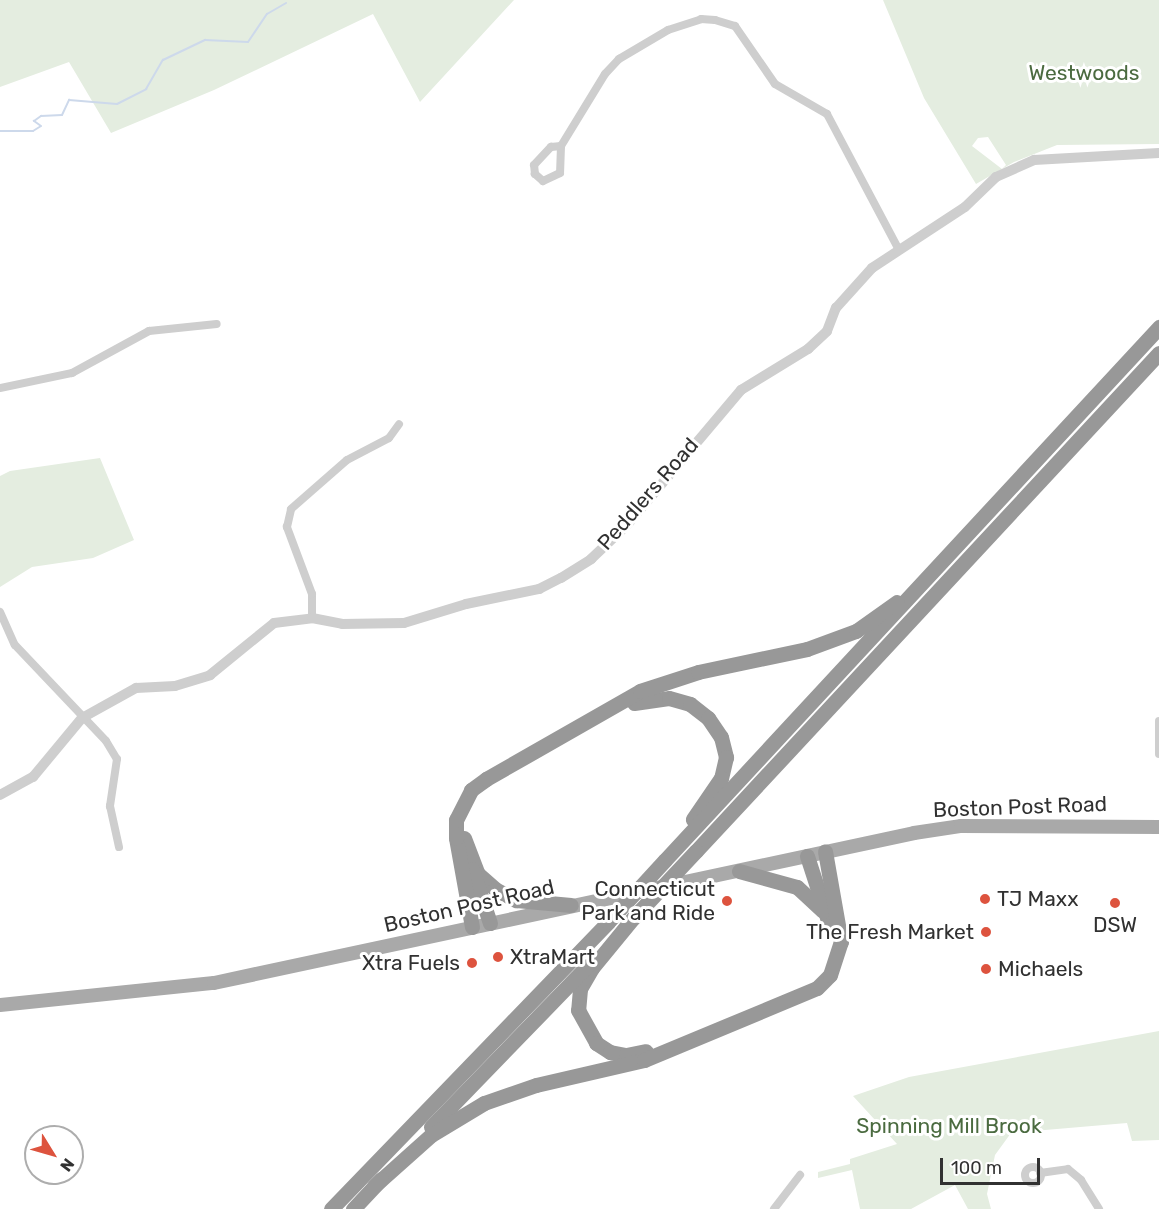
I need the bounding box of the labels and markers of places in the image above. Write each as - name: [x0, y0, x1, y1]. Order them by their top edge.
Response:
- place label: Connecticut Park and Ride: [581, 876, 715, 926]
- place label: TJ Maxx: [997, 886, 1078, 912]
- marker: TJ Maxx: [978, 892, 992, 906]
- marker: Connecticut Park and Ride: [720, 894, 734, 908]
- marker: DSW: [1108, 896, 1122, 910]
- place label: DSW: [1093, 912, 1137, 938]
- place label: The Fresh Market: [806, 919, 974, 945]
- marker: The Fresh Market: [979, 925, 993, 939]
- place label: XtraMart: [510, 944, 595, 970]
- place label: Xtra Fuels: [362, 950, 460, 976]
- marker: XtraMart: [491, 950, 505, 964]
- marker: Xtra Fuels: [465, 956, 479, 970]
- place label: Michaels: [998, 956, 1083, 982]
- marker: Michaels: [979, 962, 993, 976]

